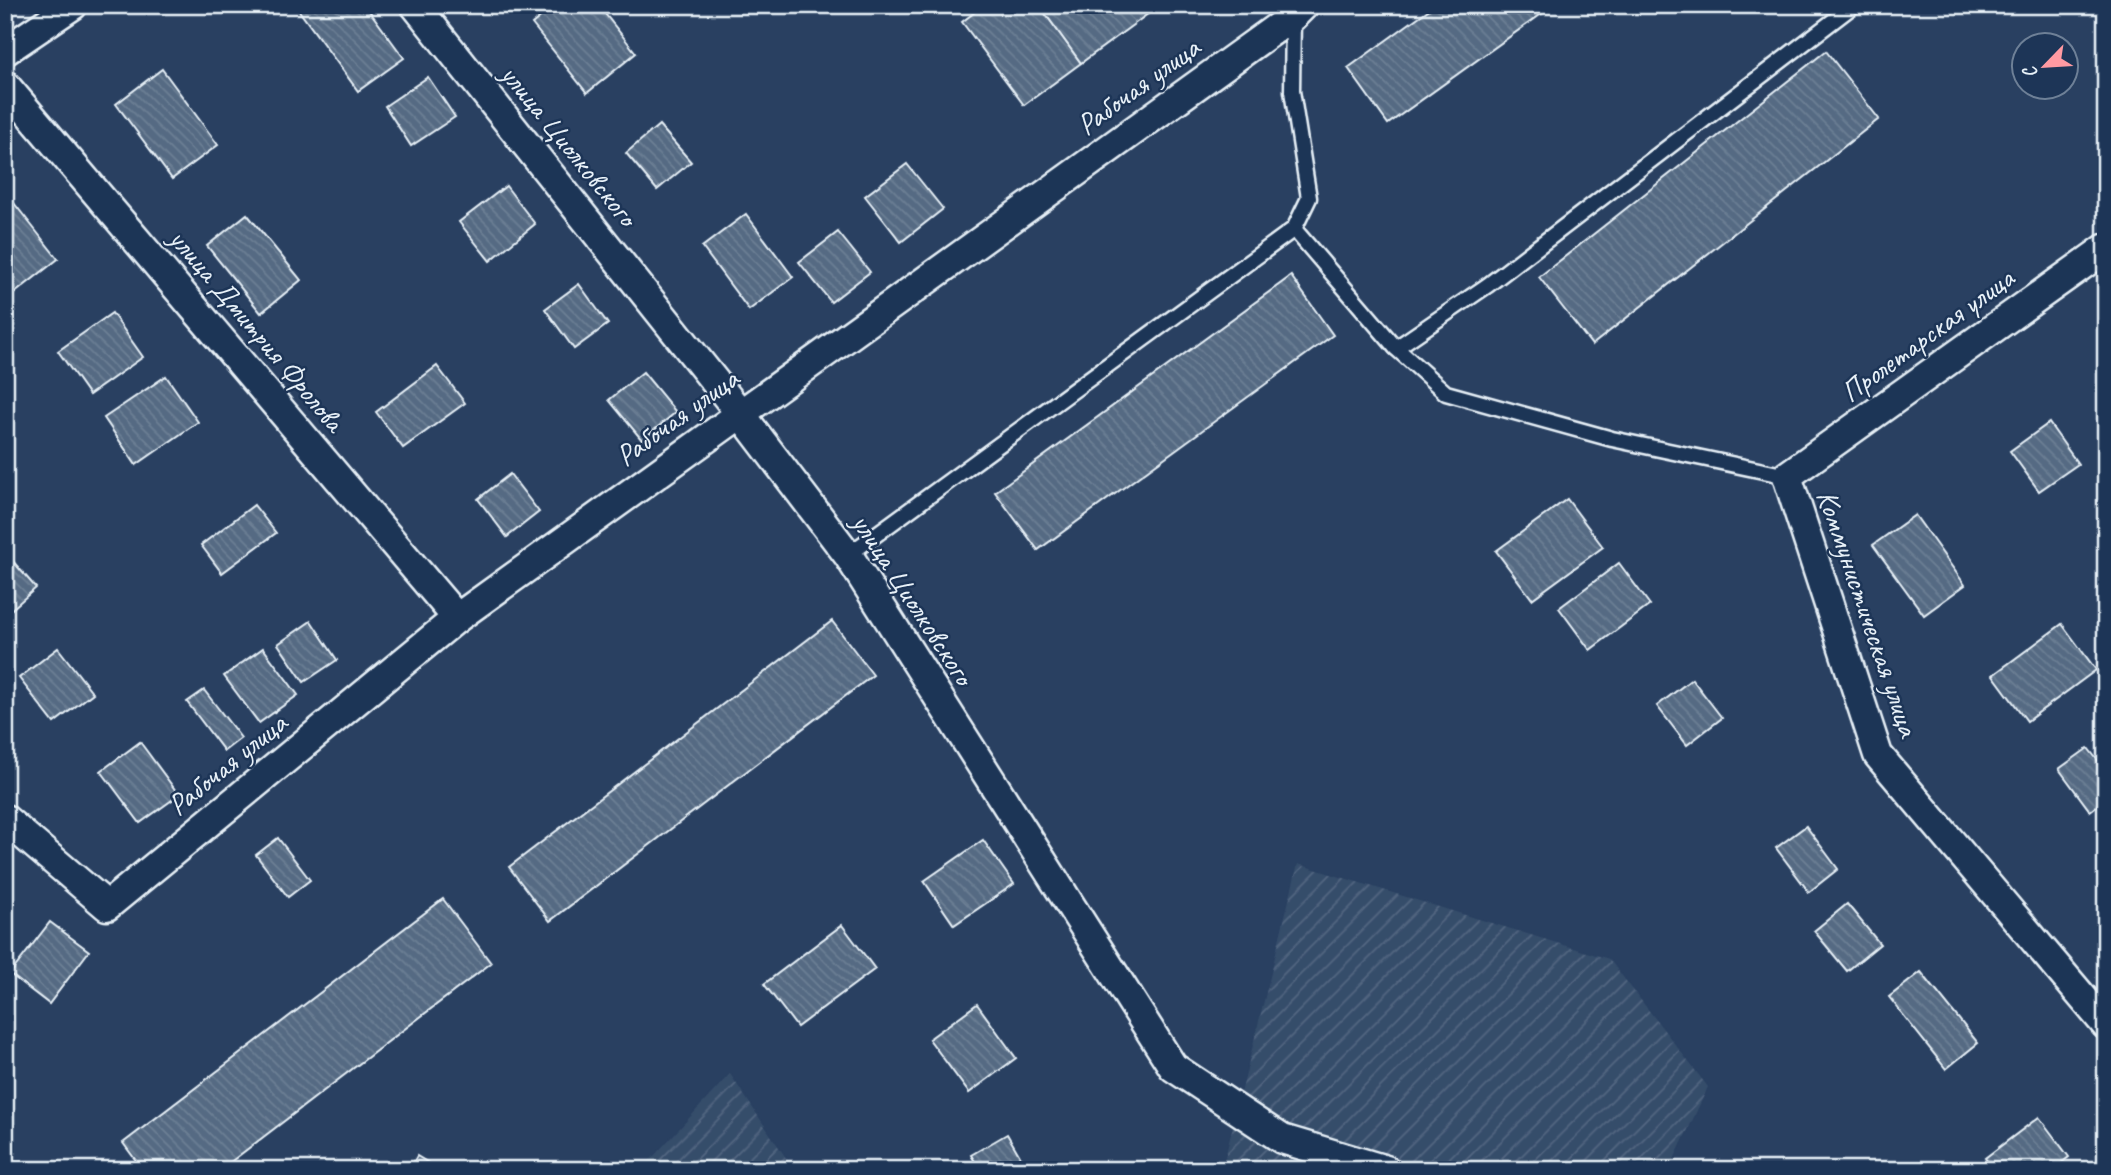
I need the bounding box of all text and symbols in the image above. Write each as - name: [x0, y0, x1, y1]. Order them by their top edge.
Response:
- street label: Рабочая улица: [1069, 27, 1209, 143]
- north arrow: [2010, 32, 2080, 102]
- street label: улица Циолковского: [491, 55, 648, 236]
- text: С: [2017, 61, 2043, 82]
- street label: улица Дмитрия Фролова: [160, 219, 355, 441]
- street label: Пролетарская улица: [1833, 258, 2023, 411]
- street label: Рабочая улица: [608, 358, 748, 474]
- street label: Коммунистическая улица: [1808, 485, 1929, 743]
- street label: улица Циолковского: [842, 504, 985, 695]
- street label: Рабочая улица: [159, 703, 296, 824]

